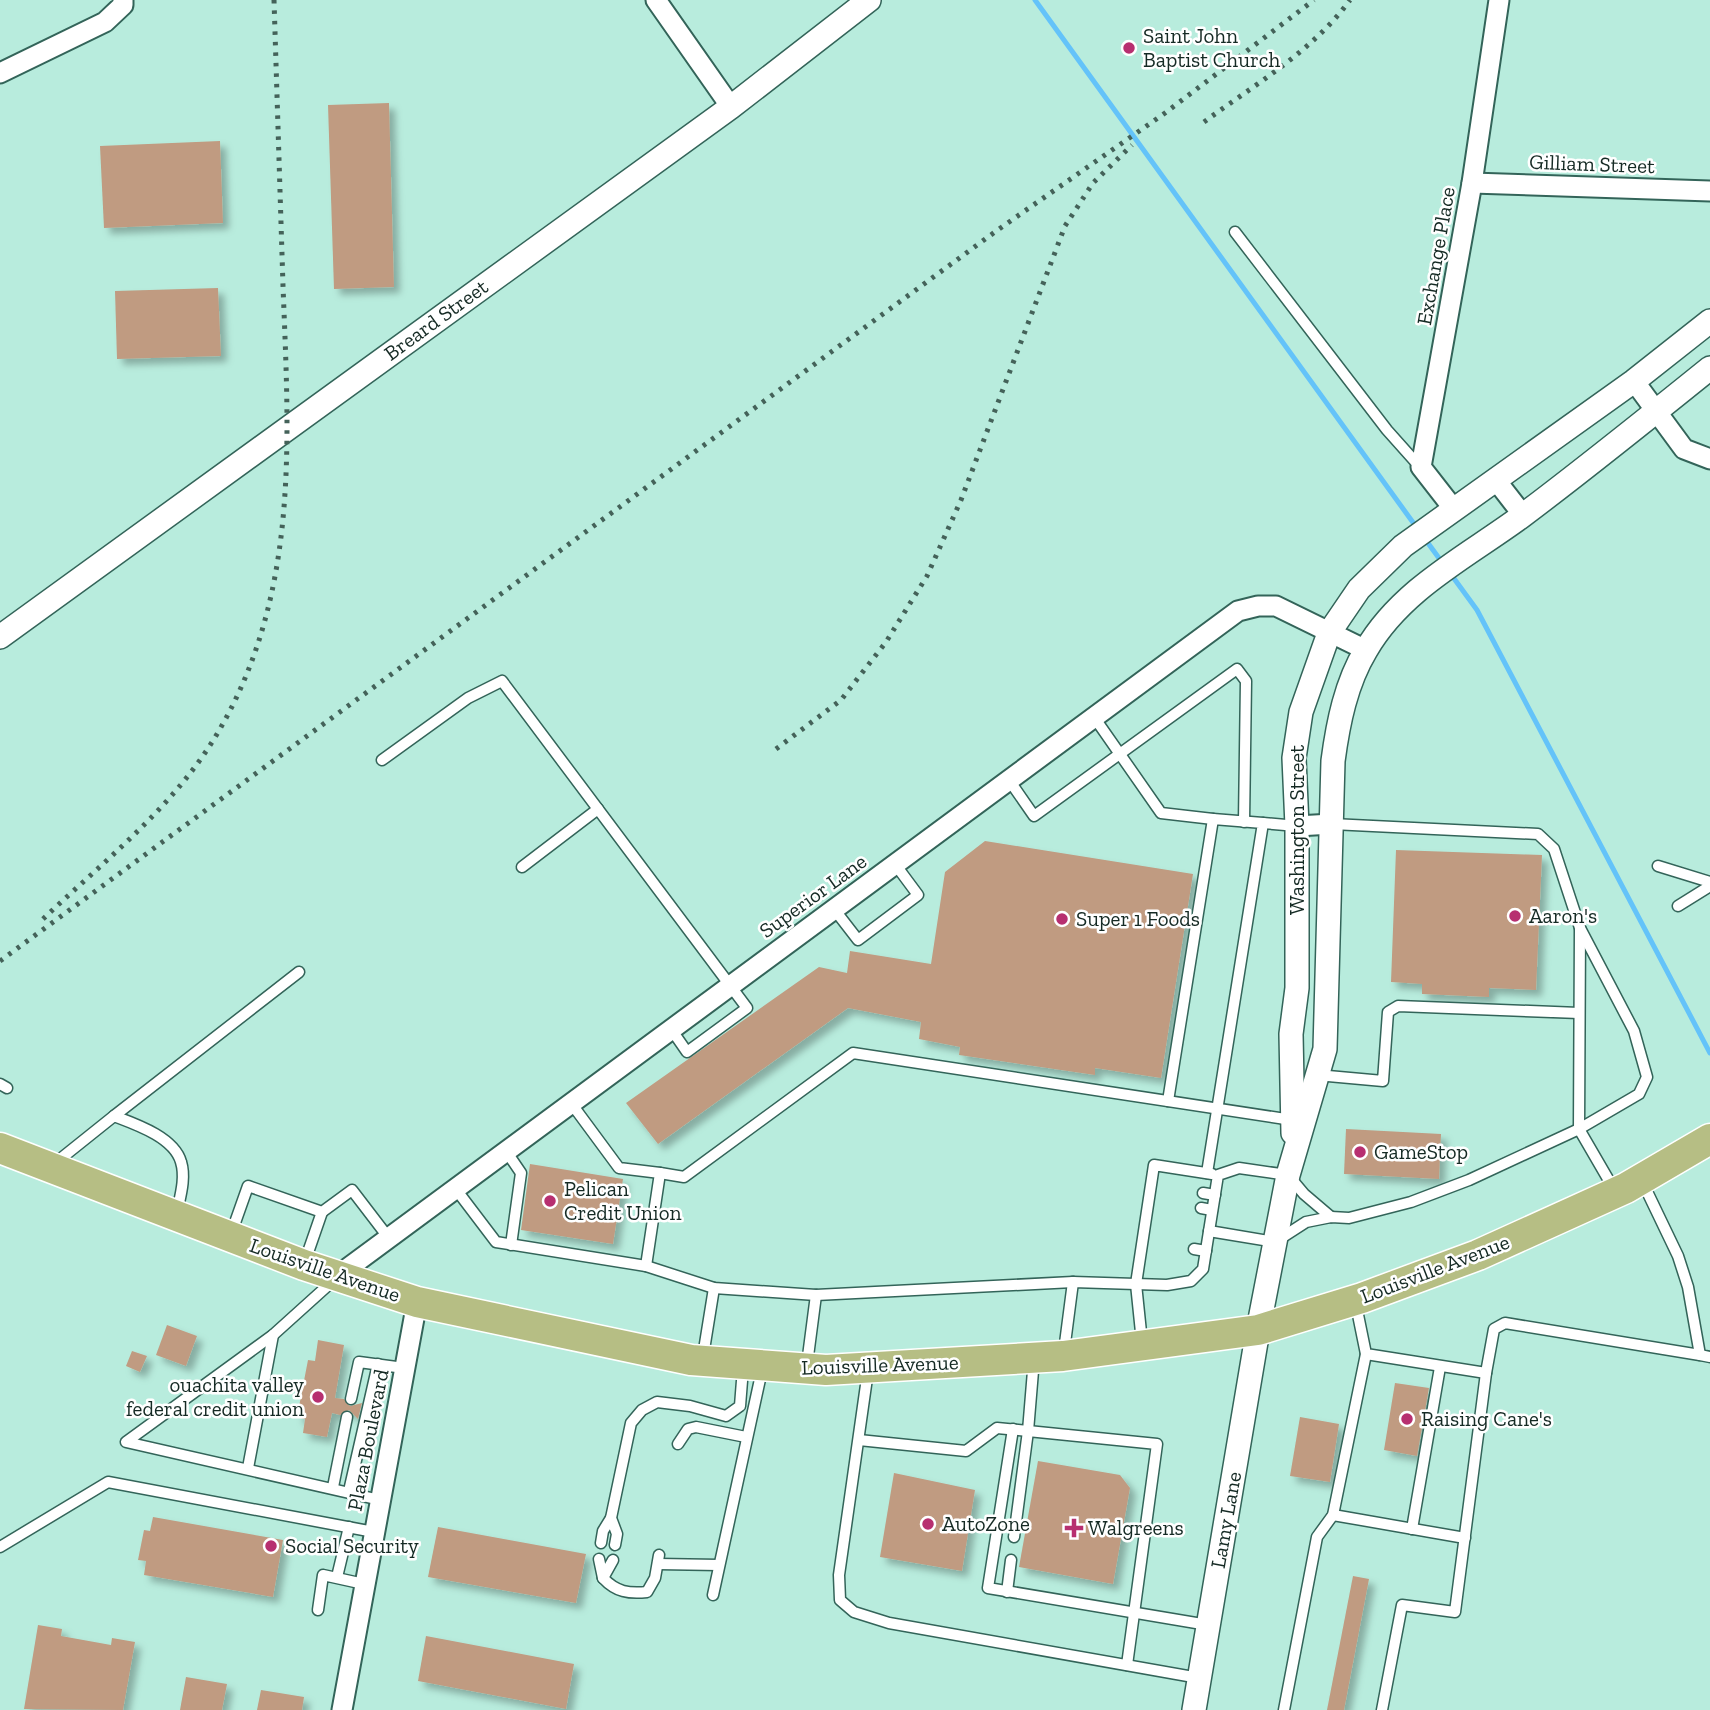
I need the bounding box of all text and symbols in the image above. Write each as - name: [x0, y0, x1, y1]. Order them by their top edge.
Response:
- place label: Saint John Baptist Church: [1143, 23, 1280, 72]
- marker: Saint John Baptist Church: [1121, 40, 1137, 56]
- street label: Gilliam Street: [1529, 149, 1656, 178]
- street label: Exchange Place: [1411, 185, 1460, 327]
- street label: Breard Street: [379, 274, 493, 366]
- street label: Washington Street: [1284, 745, 1309, 915]
- street label: Superior Lane: [754, 848, 871, 943]
- place label: Aaron's: [1529, 903, 1597, 928]
- place label: Super 1 Foods: [1076, 906, 1200, 931]
- marker: Aaron's: [1507, 908, 1523, 924]
- marker: Super 1 Foods: [1054, 911, 1070, 927]
- place label: GameStop: [1374, 1139, 1468, 1164]
- marker: GameStop: [1352, 1144, 1368, 1160]
- place label: Pelican Credit Union: [564, 1176, 682, 1225]
- marker: Pelican Credit Union: [542, 1193, 558, 1209]
- street label: Louisville Avenue: [1357, 1229, 1513, 1308]
- street label: Louisville Avenue: [247, 1232, 404, 1307]
- street label: Louisville Avenue: [801, 1349, 959, 1380]
- street label: Plaza Boulevard: [342, 1366, 394, 1513]
- place label: ouachita valley federal credit union: [126, 1372, 304, 1421]
- marker: ouachita valley federal credit union: [310, 1389, 326, 1405]
- place label: Raising Cane's: [1421, 1406, 1552, 1431]
- marker: Raising Cane's: [1399, 1411, 1415, 1427]
- street label: Lamy Lane: [1205, 1470, 1246, 1570]
- place label: AutoZone: [942, 1511, 1030, 1536]
- place label: Walgreens: [1088, 1515, 1184, 1540]
- marker: AutoZone: [920, 1516, 936, 1532]
- marker: Walgreens: [1066, 1520, 1082, 1536]
- place label: Social Security: [285, 1533, 419, 1558]
- marker: Social Security: [263, 1538, 279, 1554]

